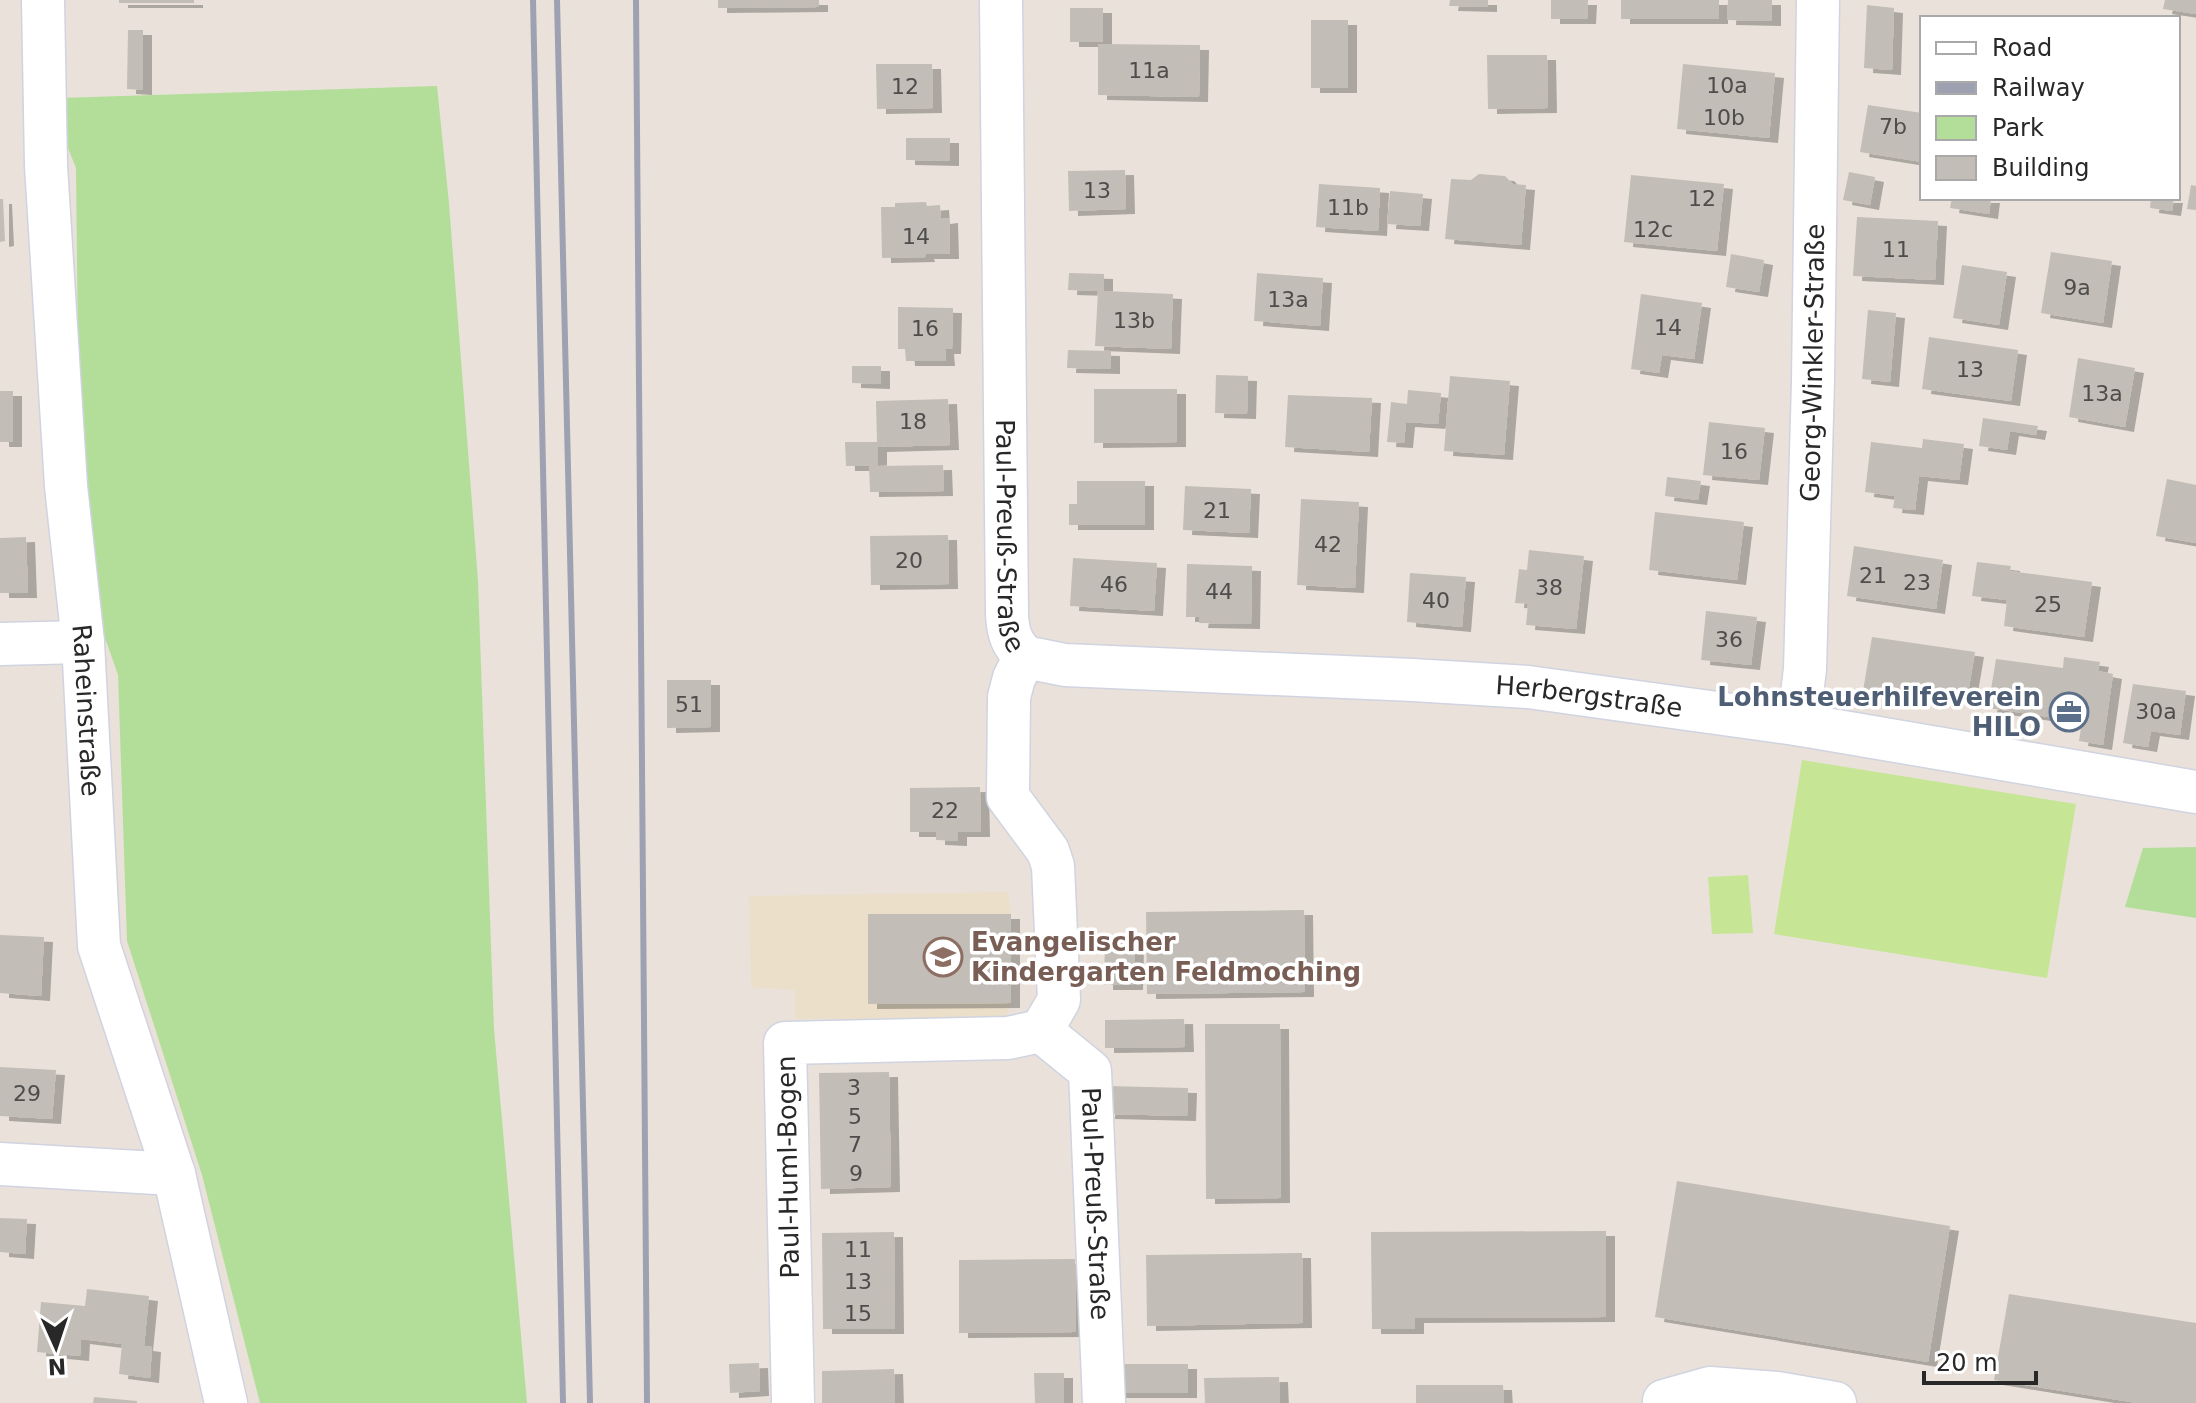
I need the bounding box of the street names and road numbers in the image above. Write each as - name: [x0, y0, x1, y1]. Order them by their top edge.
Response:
- street label: Georg-Winkler-Straße: [1795, 223, 1830, 503]
- street label: Paul-Preuß-Straße: [990, 419, 1031, 658]
- street label: Raheinstraße: [66, 623, 106, 797]
- street label: Herbergstraße: [1495, 670, 1684, 723]
- street label: Paul-Huml-Bogen: [771, 1055, 805, 1279]
- street label: Paul-Preuß-Straße: [1076, 1086, 1115, 1321]

